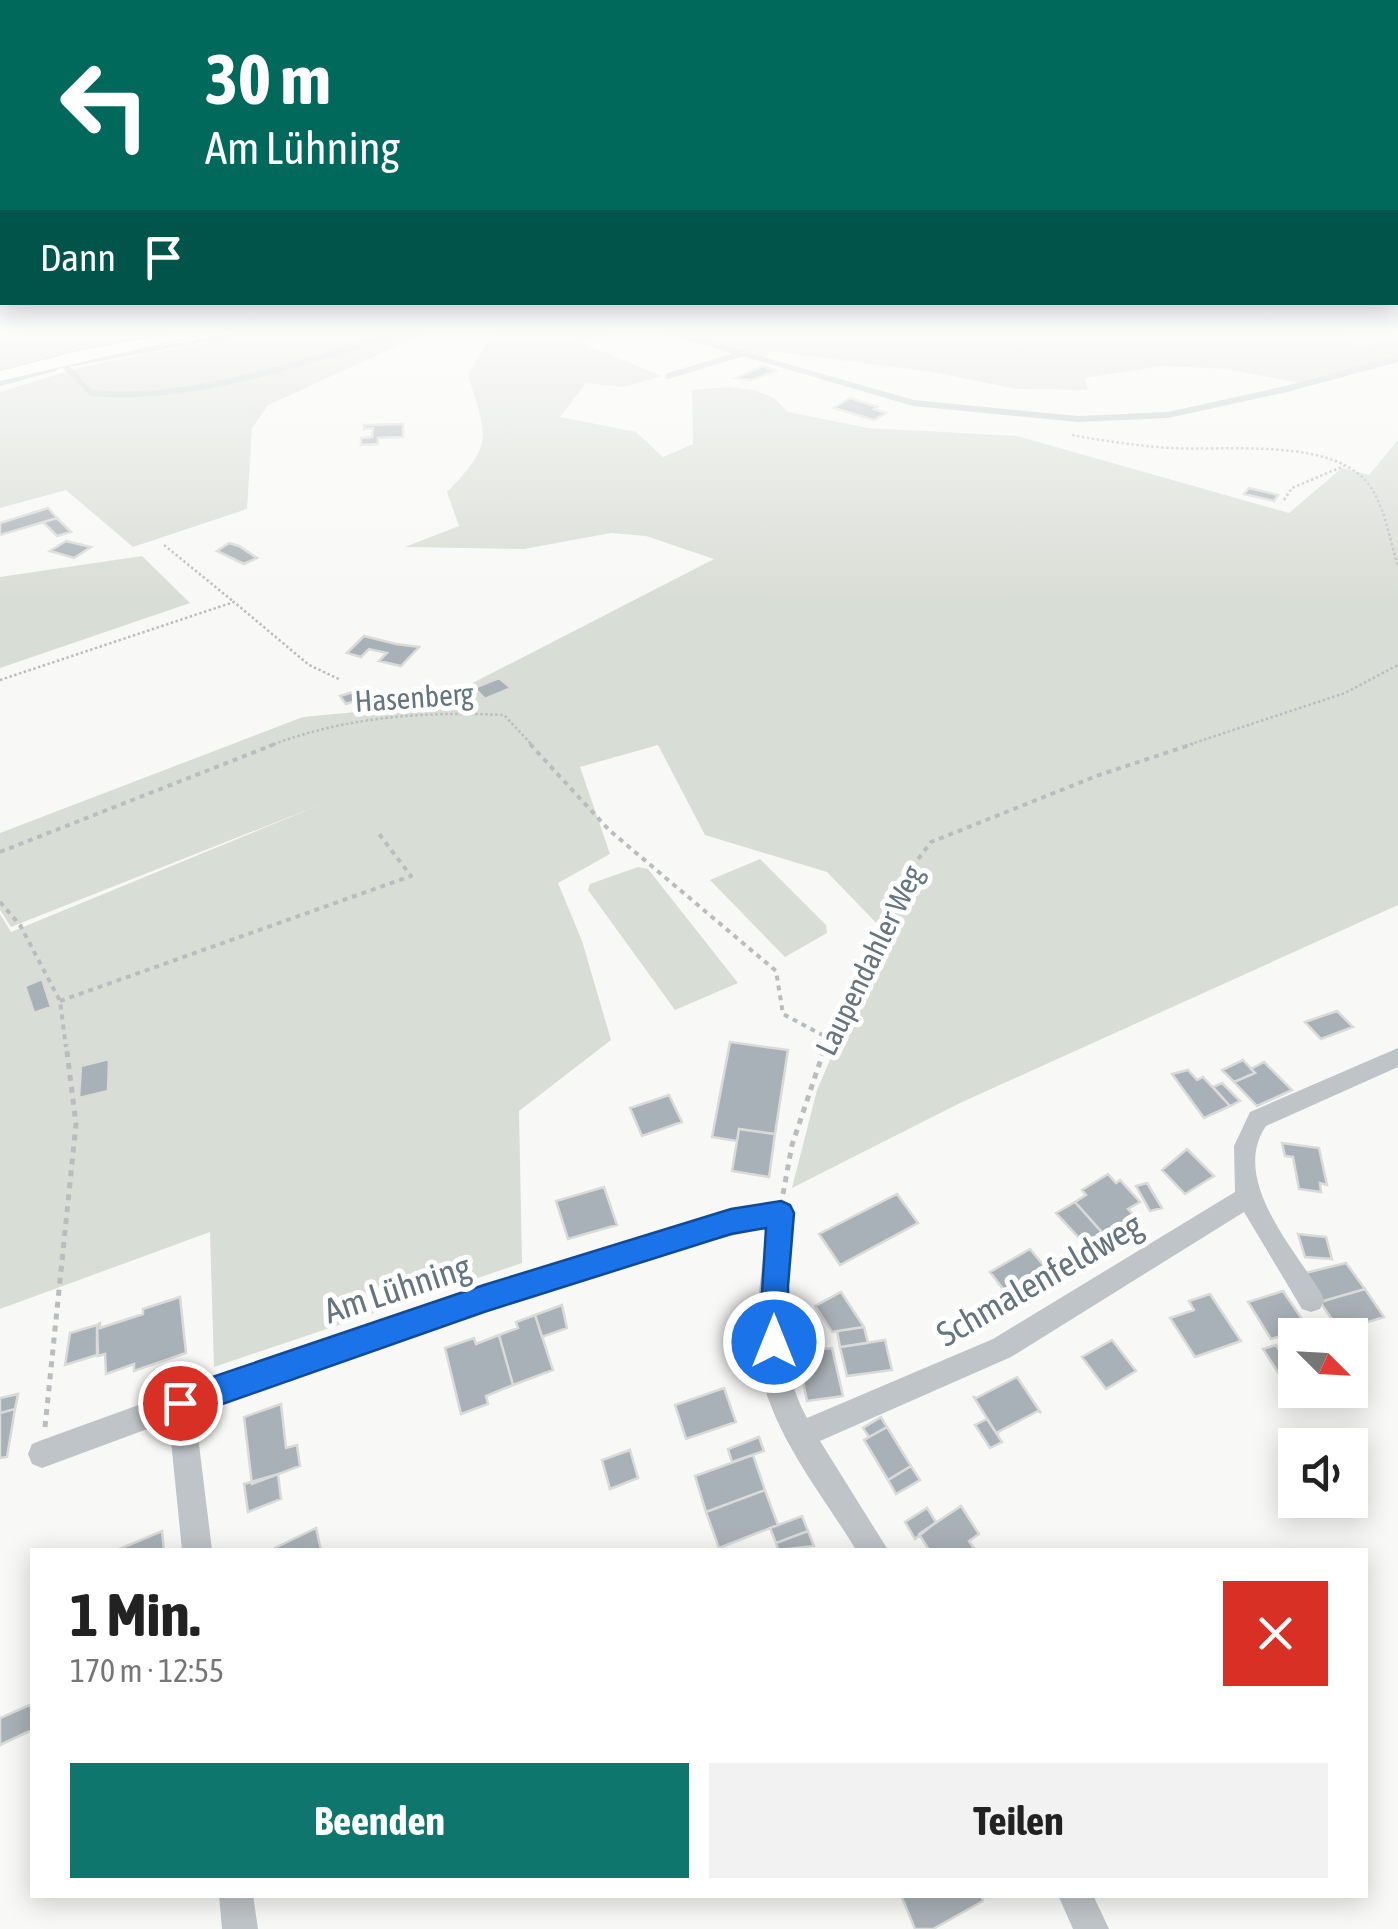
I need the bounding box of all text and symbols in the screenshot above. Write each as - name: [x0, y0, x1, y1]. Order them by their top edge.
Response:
- text: 30 m: [205, 39, 331, 119]
- icon: left: [40, 40, 170, 170]
- text: Am Lühning: [205, 122, 400, 174]
- icon: arrive: [136, 230, 191, 285]
- text: Dann: [40, 236, 116, 279]
- street label: Hasenberg: [354, 676, 475, 718]
- street label: Laupendahler Weg: [808, 860, 930, 1060]
- street label: Schmalenfeldweg: [929, 1204, 1149, 1354]
- street label: Am Lühning: [319, 1246, 475, 1330]
- position arrow: [722, 1290, 826, 1394]
- north arrow: [1278, 1318, 1368, 1408]
- map controls: [1278, 1318, 1368, 1518]
- pin: [138, 1361, 223, 1446]
- icon: arrive: [153, 1376, 208, 1431]
- button: sound: [1278, 1428, 1368, 1518]
- text: 1 Min.: [70, 1580, 200, 1649]
- button: close: [1223, 1581, 1328, 1686]
- text: 170 m · 12:55: [70, 1652, 224, 1689]
- button: Beenden: [70, 1763, 689, 1878]
- button: Teilen: [709, 1763, 1328, 1878]

